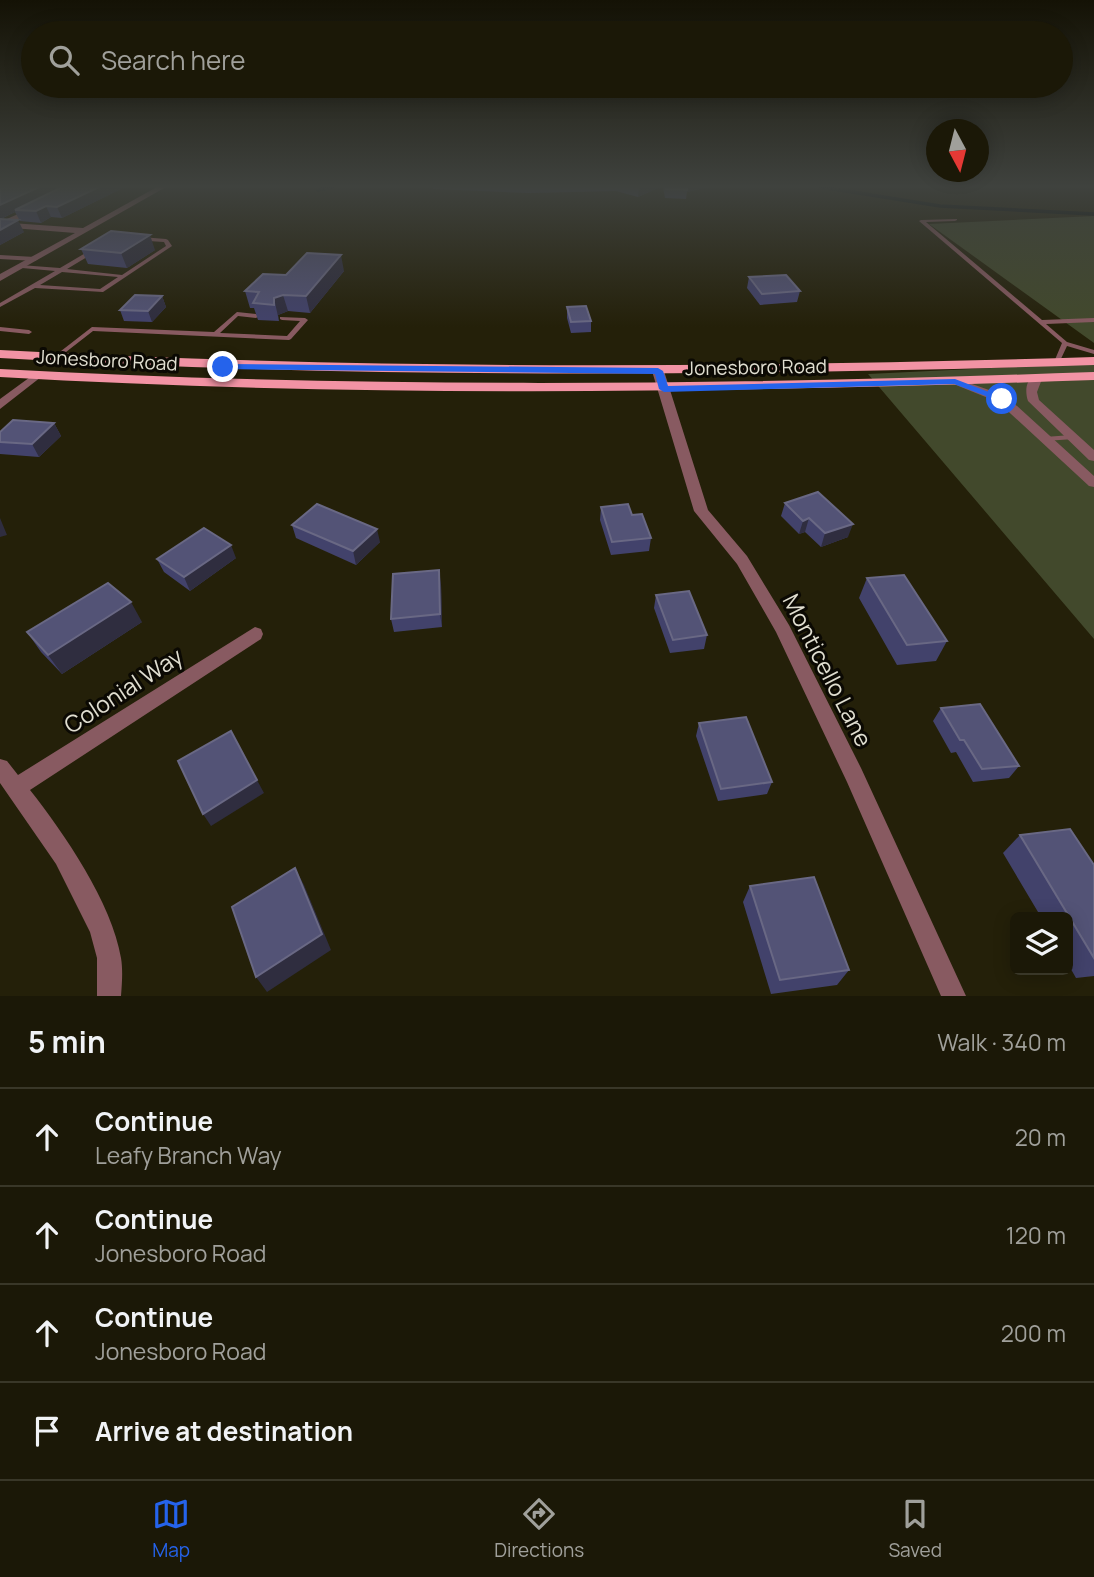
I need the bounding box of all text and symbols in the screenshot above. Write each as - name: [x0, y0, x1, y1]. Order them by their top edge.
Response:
- search box: [21, 21, 1073, 98]
- icon: search: [45, 41, 83, 79]
- text: Search here: [101, 42, 246, 78]
- north arrow: [926, 119, 989, 182]
- street label: Jonesboro Road: [36, 343, 178, 377]
- route end: [207, 351, 238, 382]
- street label: Jonesboro Road: [685, 353, 827, 381]
- route start: [986, 383, 1017, 414]
- street label: Monticello Lane: [776, 588, 880, 752]
- street label: Colonial Way: [57, 640, 189, 740]
- map controls: [1010, 912, 1073, 975]
- button: layers: [1010, 912, 1073, 975]
- text: 5 min: [28, 1021, 106, 1062]
- text: Walk · 340 m: [937, 1026, 1066, 1058]
- text: Continue: [95, 1103, 213, 1139]
- icon: ahead: [28, 1118, 66, 1156]
- text: 20 m: [1015, 1121, 1066, 1153]
- text: Leafy Branch Way: [95, 1139, 282, 1171]
- text: Continue: [95, 1201, 213, 1237]
- icon: ahead: [28, 1216, 66, 1254]
- text: 120 m: [1006, 1219, 1066, 1251]
- text: Jonesboro Road: [95, 1237, 266, 1269]
- text: Continue: [95, 1299, 213, 1335]
- icon: ahead: [28, 1314, 66, 1352]
- text: 200 m: [1001, 1317, 1066, 1349]
- text: Jonesboro Road: [95, 1335, 266, 1367]
- icon: arrive: [28, 1412, 66, 1450]
- text: Arrive at destination: [95, 1413, 353, 1449]
- tab: Map: [152, 1495, 190, 1563]
- tab: Directions: [494, 1495, 584, 1563]
- tab: Saved: [888, 1495, 942, 1563]

